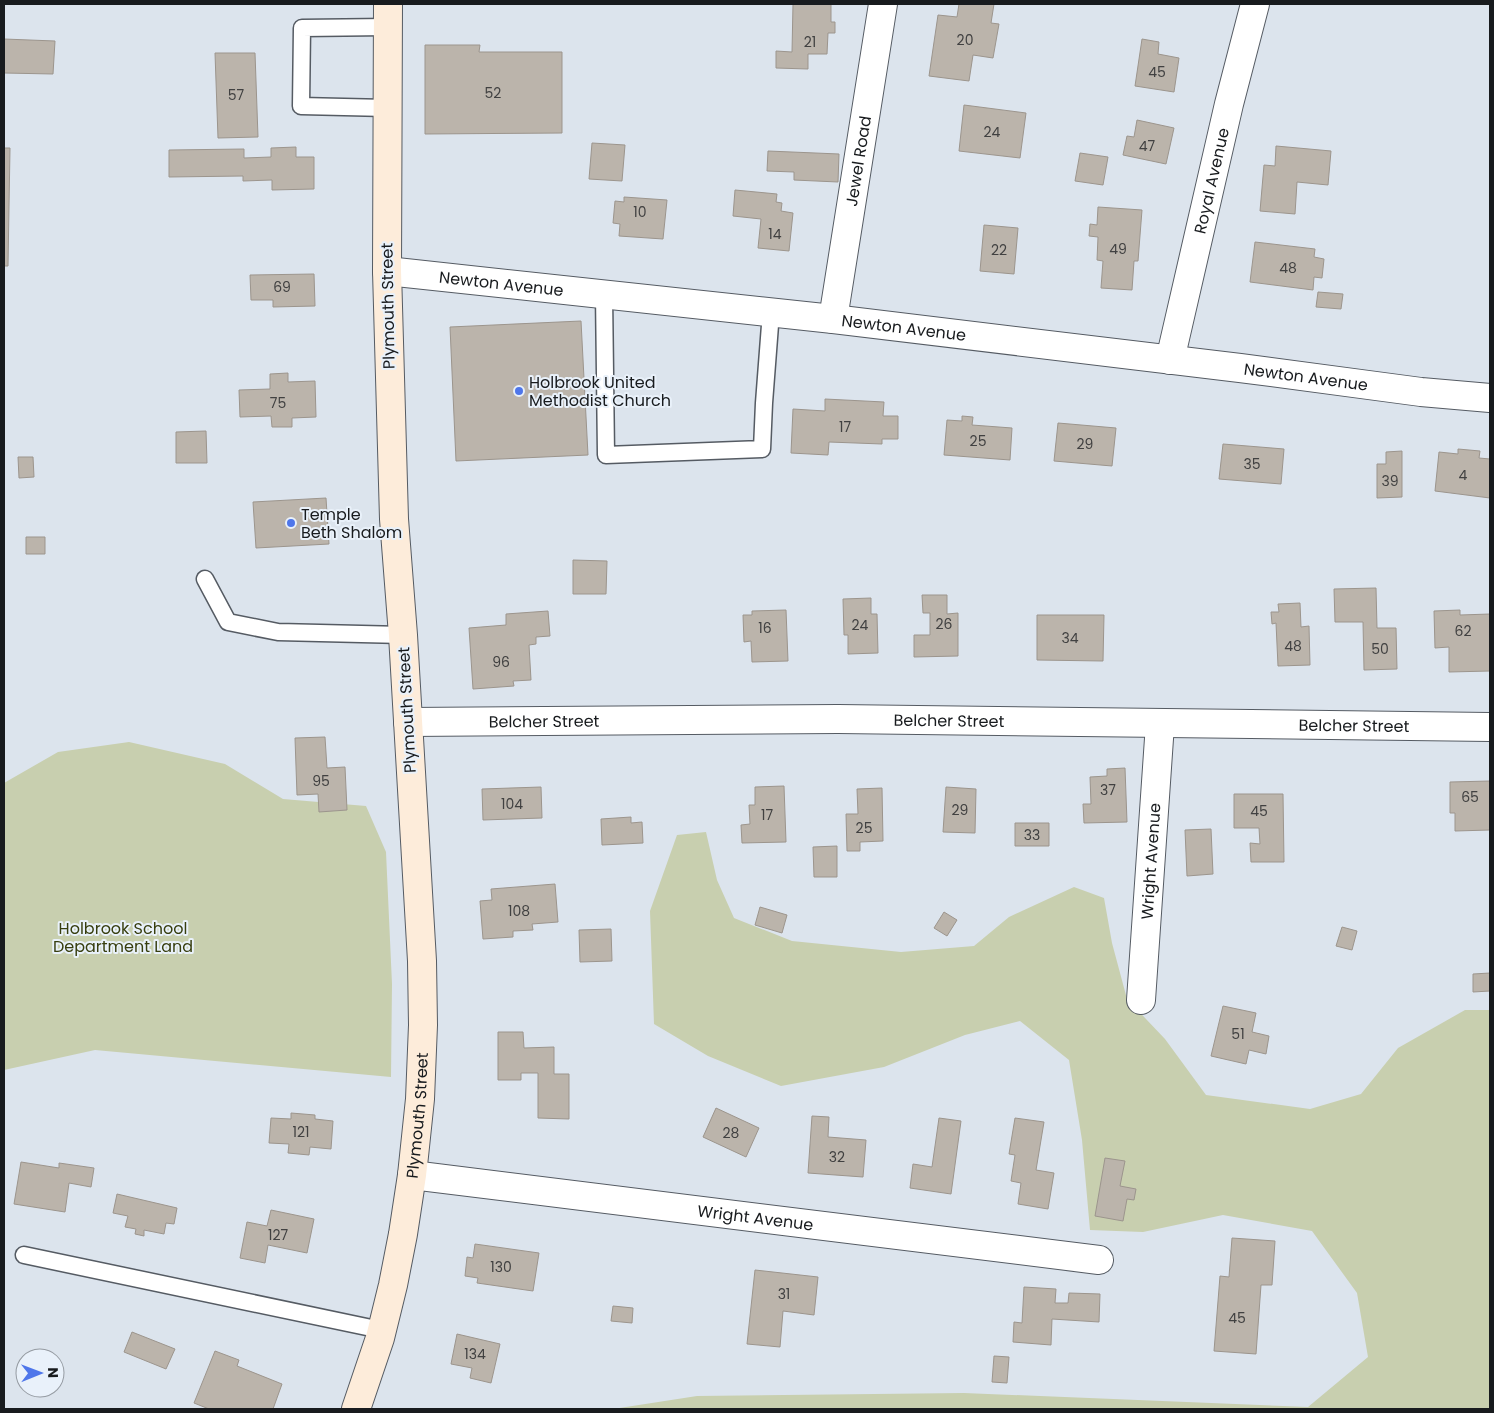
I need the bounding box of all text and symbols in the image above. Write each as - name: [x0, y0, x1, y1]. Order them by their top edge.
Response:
- house number: 20: [957, 30, 973, 50]
- house number: 21: [804, 32, 816, 52]
- house number: 45: [1148, 62, 1166, 82]
- house number: 52: [485, 83, 501, 103]
- house number: 57: [228, 85, 245, 105]
- street label: Jewel Road: [840, 114, 877, 208]
- house number: 24: [984, 122, 1001, 142]
- street label: Royal Avenue: [1188, 125, 1235, 236]
- house number: 47: [1139, 136, 1156, 156]
- house number: 10: [633, 202, 647, 222]
- house number: 14: [768, 224, 782, 244]
- house number: 49: [1109, 239, 1127, 259]
- house number: 22: [991, 240, 1007, 260]
- street label: Plymouth Street: [375, 242, 401, 369]
- house number: 48: [1279, 258, 1297, 278]
- street label: Newton Avenue: [438, 265, 565, 301]
- house number: 69: [273, 277, 291, 297]
- street label: Newton Avenue: [840, 309, 967, 346]
- street label: Newton Avenue: [1242, 357, 1369, 396]
- place label: Holbrook United Methodist Church: [529, 371, 671, 412]
- marker: Holbrook United Methodist Church: [513, 385, 525, 397]
- house number: 75: [270, 393, 286, 413]
- house number: 17: [839, 417, 851, 437]
- house number: 25: [970, 431, 986, 451]
- house number: 29: [1077, 434, 1093, 454]
- house number: 35: [1243, 454, 1261, 474]
- house number: 4: [1459, 465, 1468, 485]
- house number: 39: [1381, 471, 1399, 491]
- place label: Temple Beth Shalom: [301, 503, 402, 544]
- marker: Temple Beth Shalom: [285, 517, 297, 529]
- house number: 26: [936, 614, 953, 634]
- house number: 24: [852, 615, 869, 635]
- house number: 16: [758, 618, 772, 638]
- house number: 62: [1455, 621, 1471, 641]
- house number: 34: [1061, 628, 1079, 648]
- house number: 48: [1284, 636, 1302, 656]
- house number: 50: [1371, 639, 1389, 659]
- street label: Plymouth Street: [392, 646, 422, 774]
- house number: 96: [492, 652, 510, 672]
- street label: Belcher Street: [894, 708, 1005, 733]
- street label: Belcher Street: [489, 709, 600, 733]
- street label: Belcher Street: [1298, 713, 1410, 738]
- house number: 95: [312, 771, 330, 791]
- house number: 37: [1100, 780, 1116, 800]
- house number: 65: [1461, 787, 1479, 807]
- house number: 104: [501, 794, 523, 814]
- house number: 29: [952, 800, 968, 820]
- house number: 45: [1250, 801, 1268, 821]
- street label: Wright Avenue: [1135, 802, 1166, 920]
- house number: 17: [761, 805, 773, 825]
- house number: 25: [856, 818, 872, 838]
- house number: 33: [1024, 825, 1040, 845]
- house number: 108: [508, 901, 530, 921]
- park label: Holbrook School Department Land: [53, 917, 193, 958]
- house number: 51: [1231, 1024, 1245, 1044]
- street label: Plymouth Street: [400, 1052, 433, 1180]
- house number: 121: [292, 1122, 310, 1142]
- house number: 28: [723, 1123, 740, 1143]
- house number: 32: [829, 1147, 845, 1167]
- street label: Wright Avenue: [696, 1199, 815, 1236]
- house number: 127: [268, 1225, 288, 1245]
- house number: 130: [490, 1257, 512, 1277]
- house number: 31: [778, 1284, 790, 1304]
- house number: 45: [1228, 1308, 1246, 1328]
- house number: 134: [464, 1344, 486, 1364]
- north arrow: [15, 1348, 65, 1398]
- text: N: [43, 1367, 63, 1378]

